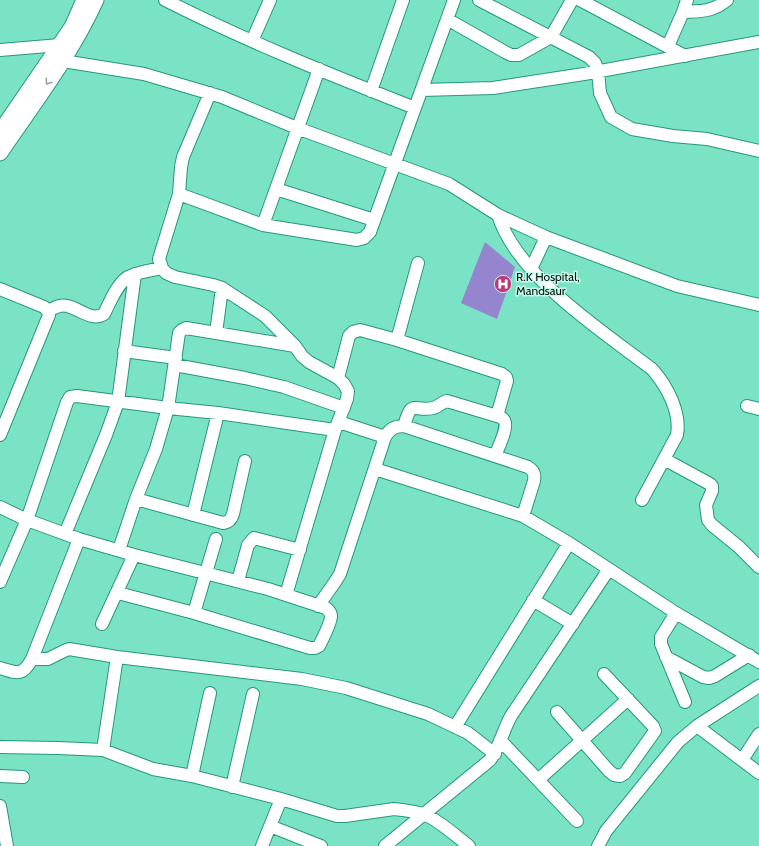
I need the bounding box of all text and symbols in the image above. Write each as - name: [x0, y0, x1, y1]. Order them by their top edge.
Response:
- one-way arrow: [46, 78, 53, 85]
- place label: R.K Hospital, Mandsaur: [516, 269, 580, 298]
- hospital icon: R.K Hospital, Mandsaur: [493, 274, 513, 294]

